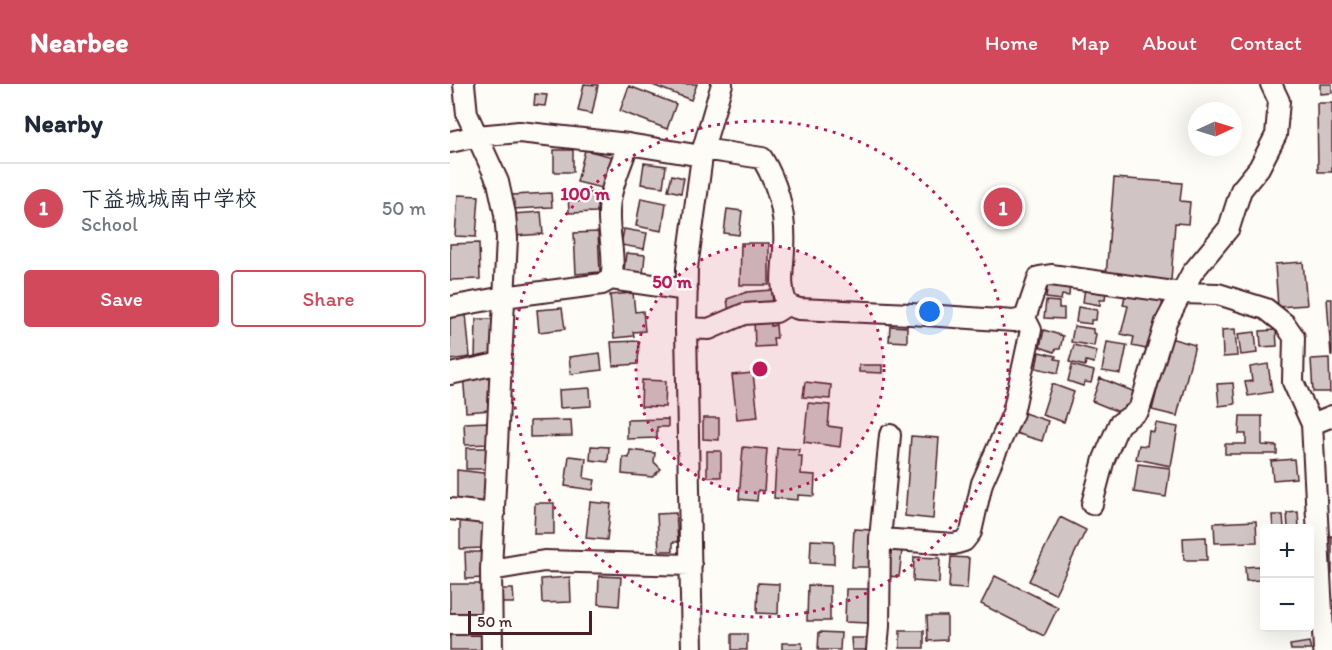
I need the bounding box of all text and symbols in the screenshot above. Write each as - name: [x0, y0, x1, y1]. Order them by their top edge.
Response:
- text: Nearbee: [30, 25, 129, 59]
- text: Home: [985, 30, 1038, 55]
- text: Map: [1071, 30, 1110, 55]
- text: About: [1143, 30, 1197, 55]
- text: Contact: [1230, 30, 1302, 55]
- north arrow: [1188, 102, 1242, 156]
- text: Nearby: [24, 107, 103, 139]
- text: 100 m: [560, 183, 611, 205]
- pin: 1: [984, 184, 1022, 230]
- text: 下益城城南中学校: [81, 185, 257, 212]
- text: 1: [39, 196, 48, 220]
- text: 50 m: [382, 196, 426, 220]
- text: School: [81, 212, 138, 236]
- button: Save: [24, 270, 219, 327]
- button: Share: [231, 270, 426, 327]
- text: 50 m: [652, 271, 693, 293]
- your location: [915, 297, 944, 326]
- centre of rings: [750, 359, 770, 379]
- map controls: [1260, 524, 1314, 632]
- button: +: [1260, 524, 1314, 578]
- button: −: [1260, 578, 1314, 632]
- scale bar: [468, 608, 592, 636]
- text: 50 m: [477, 612, 512, 631]

